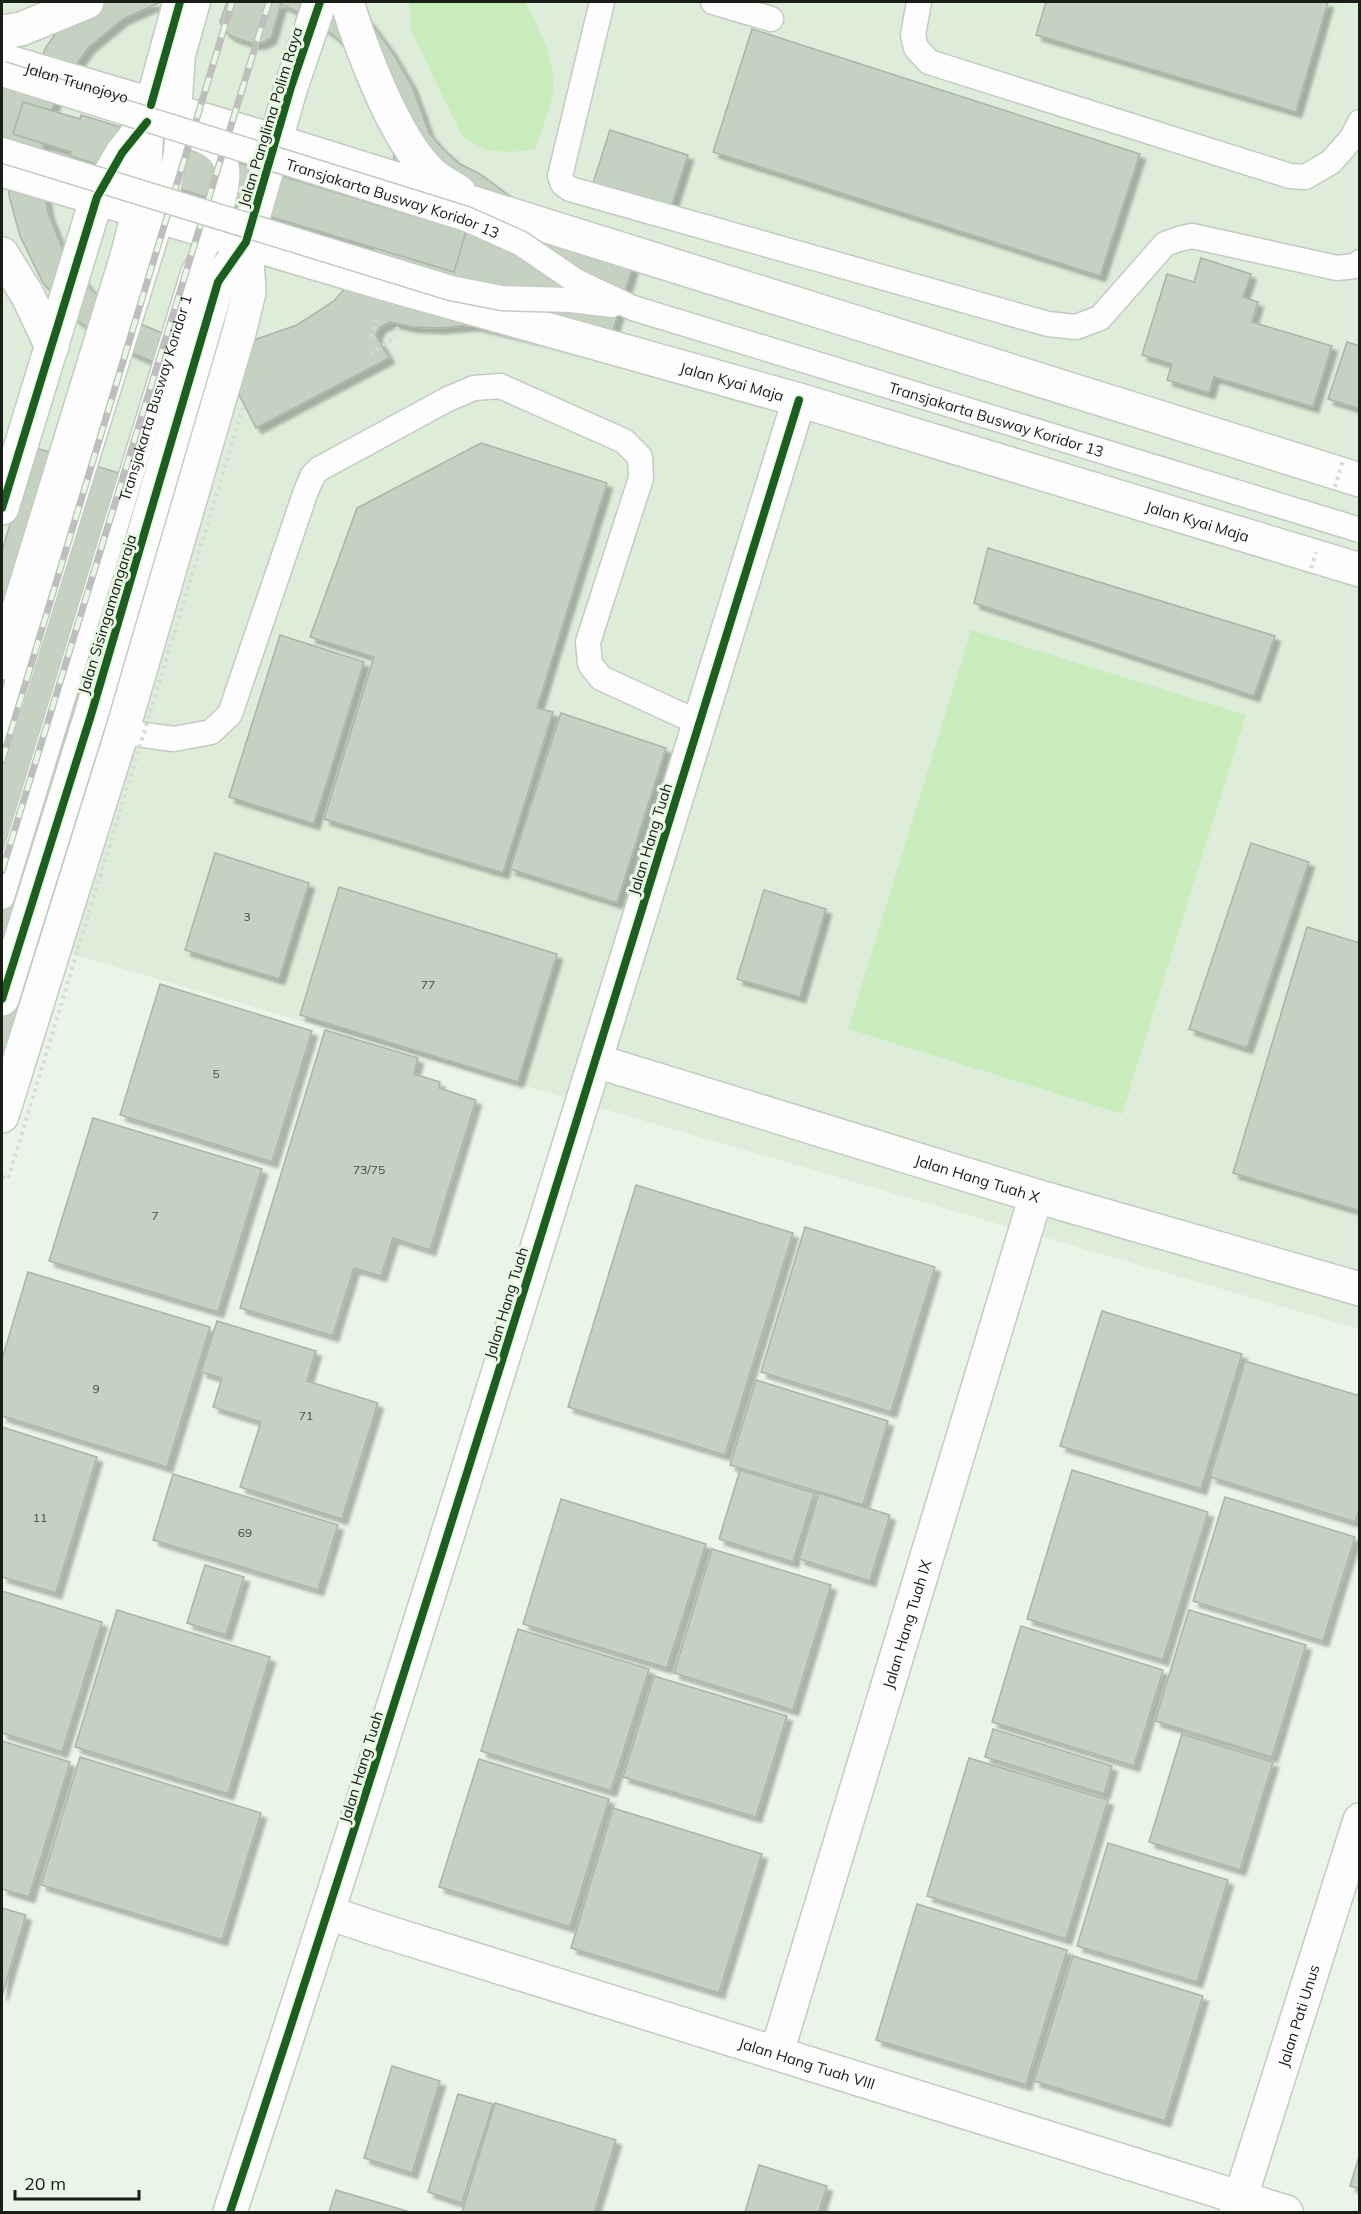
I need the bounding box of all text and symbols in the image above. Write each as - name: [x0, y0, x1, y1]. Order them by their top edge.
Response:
- street label: Jalan Panglima Polim Raya: [234, 25, 306, 209]
- street label: Jalan Trunojoyo: [23, 58, 131, 107]
- street label: Transjakarta Busway Koridor 13: [284, 154, 503, 242]
- street label: Transjakarta Busway Koridor 1: [114, 292, 195, 503]
- street label: Jalan Kyai Maja: [678, 358, 786, 405]
- street label: Transjakarta Busway Koridor 13: [887, 377, 1106, 461]
- street label: Jalan Kyai Maja: [1144, 496, 1252, 545]
- street label: Jalan Sisingamangaraja: [74, 532, 140, 696]
- street label: Jalan Hang Tuah: [624, 781, 676, 897]
- house number: 3: [243, 909, 251, 924]
- house number: 77: [421, 977, 435, 992]
- house number: 5: [212, 1066, 220, 1081]
- street label: Jalan Hang Tuah X: [913, 1150, 1042, 1206]
- house number: 73/75: [353, 1162, 385, 1177]
- house number: 7: [151, 1208, 159, 1223]
- street label: Jalan Hang Tuah: [480, 1245, 532, 1361]
- house number: 9: [92, 1381, 100, 1396]
- house number: 71: [299, 1408, 313, 1423]
- house number: 11: [33, 1510, 47, 1525]
- house number: 69: [238, 1525, 252, 1540]
- street label: Jalan Hang Tuah IX: [878, 1557, 935, 1691]
- street label: Jalan Hang Tuah: [335, 1709, 387, 1825]
- street label: Jalan Pati Unus: [1273, 1962, 1323, 2069]
- street label: Jalan Hang Tuah VIII: [736, 2033, 878, 2093]
- scale bar: [15, 2163, 140, 2201]
- text: 20 m: [24, 2172, 66, 2195]

